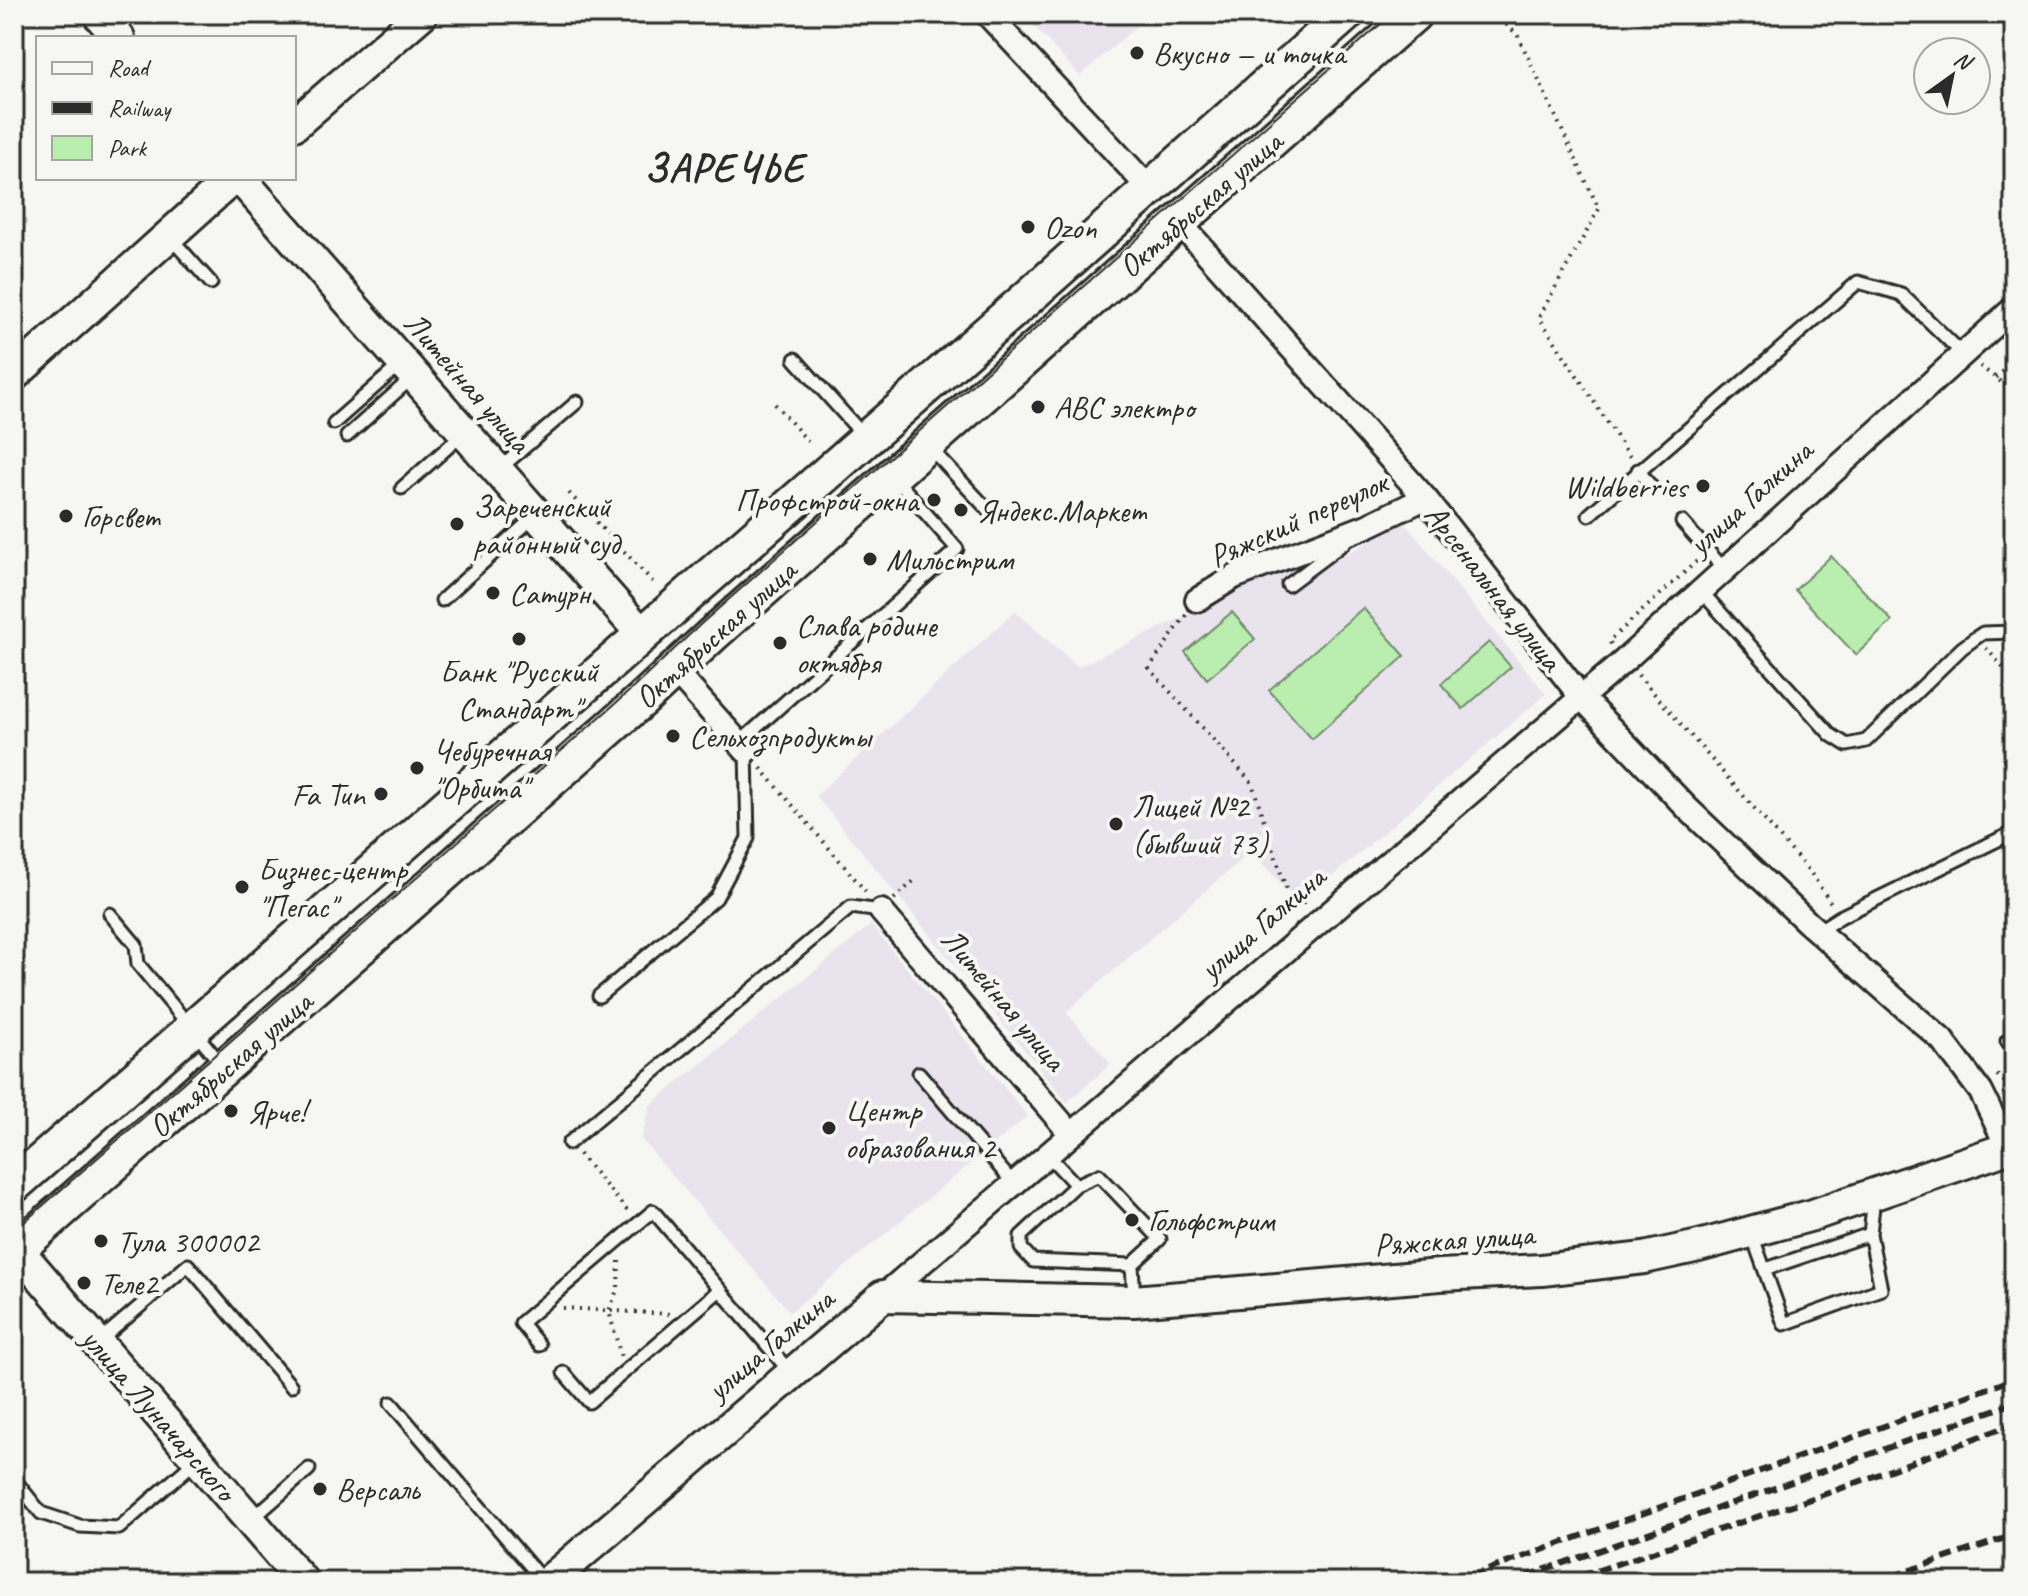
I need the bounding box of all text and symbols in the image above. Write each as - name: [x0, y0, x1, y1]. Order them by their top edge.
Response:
- place label: Вкусно — и точка: [1153, 33, 1348, 74]
- legend: [36, 36, 296, 180]
- north arrow: [1912, 36, 1992, 116]
- marker: Вкусно — и точка: [1128, 44, 1146, 62]
- text: N: [1949, 45, 1979, 77]
- text: Road: [108, 53, 152, 83]
- text: Railway: [108, 93, 172, 123]
- street label: Октябрьская улица: [1110, 120, 1293, 287]
- text: Park: [108, 133, 148, 163]
- district label: ЗАРЕЧЬЕ: [644, 143, 809, 193]
- place label: Ozon: [1044, 207, 1097, 248]
- marker: Ozon: [1019, 218, 1037, 236]
- street label: Литейная улица: [395, 303, 542, 463]
- place label: АВС электро: [1054, 387, 1198, 428]
- marker: АВС электро: [1029, 398, 1047, 416]
- street label: улица Галкина: [1678, 429, 1823, 565]
- street label: Ряжский переулок: [1203, 461, 1397, 577]
- place label: Wildberries: [1564, 466, 1690, 507]
- marker: Wildberries: [1694, 477, 1712, 495]
- place label: Профстрой-окна: [736, 480, 920, 521]
- place label: Зареченский районный суд: [473, 486, 622, 564]
- place label: Яндекс.Маркет: [977, 490, 1148, 531]
- marker: Профстрой-окна: [925, 491, 943, 509]
- street label: Арсенальная улица: [1415, 495, 1573, 681]
- place label: Горсвет: [82, 496, 162, 537]
- marker: Яндекс.Маркет: [952, 501, 970, 519]
- marker: Горсвет: [57, 507, 75, 525]
- marker: Зареченский районный суд: [448, 515, 466, 533]
- place label: Мильстрим: [886, 539, 1015, 580]
- street label: Октябрьская улица: [626, 549, 807, 718]
- marker: Мильстрим: [861, 550, 879, 568]
- place label: Сатурн: [509, 573, 593, 614]
- marker: Сатурн: [484, 584, 502, 602]
- place label: Слава родине октября: [796, 605, 939, 683]
- marker: Банк "Русский Стандарт": [510, 630, 528, 648]
- marker: Слава родине октября: [771, 634, 789, 652]
- place label: Банк "Русский Стандарт": [440, 651, 600, 729]
- place label: Сельхозпродукты: [689, 716, 873, 757]
- marker: Сельхозпродукты: [664, 727, 682, 745]
- place label: Чебуречная "Орбита": [433, 730, 552, 808]
- marker: Чебуречная "Орбита": [408, 759, 426, 777]
- place label: Fa Tun: [292, 774, 367, 815]
- marker: Fa Tun: [372, 785, 390, 803]
- place label: Лицей №2 (бывший 73): [1132, 786, 1269, 864]
- marker: Лицей №2 (бывший 73): [1107, 815, 1125, 833]
- place label: Бизнес-центр "Пегас": [258, 849, 409, 927]
- street label: улица Галкина: [1189, 855, 1336, 991]
- marker: Бизнес-центр "Пегас": [233, 878, 251, 896]
- street label: Литейная улица: [932, 919, 1077, 1081]
- street label: Октябрьская улица: [140, 980, 323, 1147]
- place label: Центр образования 2: [845, 1090, 998, 1168]
- place label: Ярче!: [247, 1091, 312, 1132]
- marker: Ярче!: [222, 1102, 240, 1120]
- marker: Центр образования 2: [820, 1119, 838, 1137]
- place label: Гольфстрим: [1148, 1200, 1276, 1241]
- marker: Гольфстрим: [1123, 1211, 1141, 1229]
- street label: Ряжская улица: [1373, 1213, 1538, 1266]
- place label: Тула 300002: [117, 1221, 261, 1262]
- marker: Тула 300002: [92, 1232, 110, 1250]
- place label: Теле2: [100, 1263, 160, 1304]
- marker: Теле2: [75, 1274, 93, 1292]
- street label: улица Галкина: [697, 1277, 845, 1411]
- street label: улица Луначарского: [71, 1318, 248, 1512]
- place label: Версаль: [336, 1469, 421, 1510]
- marker: Версаль: [311, 1480, 329, 1498]

